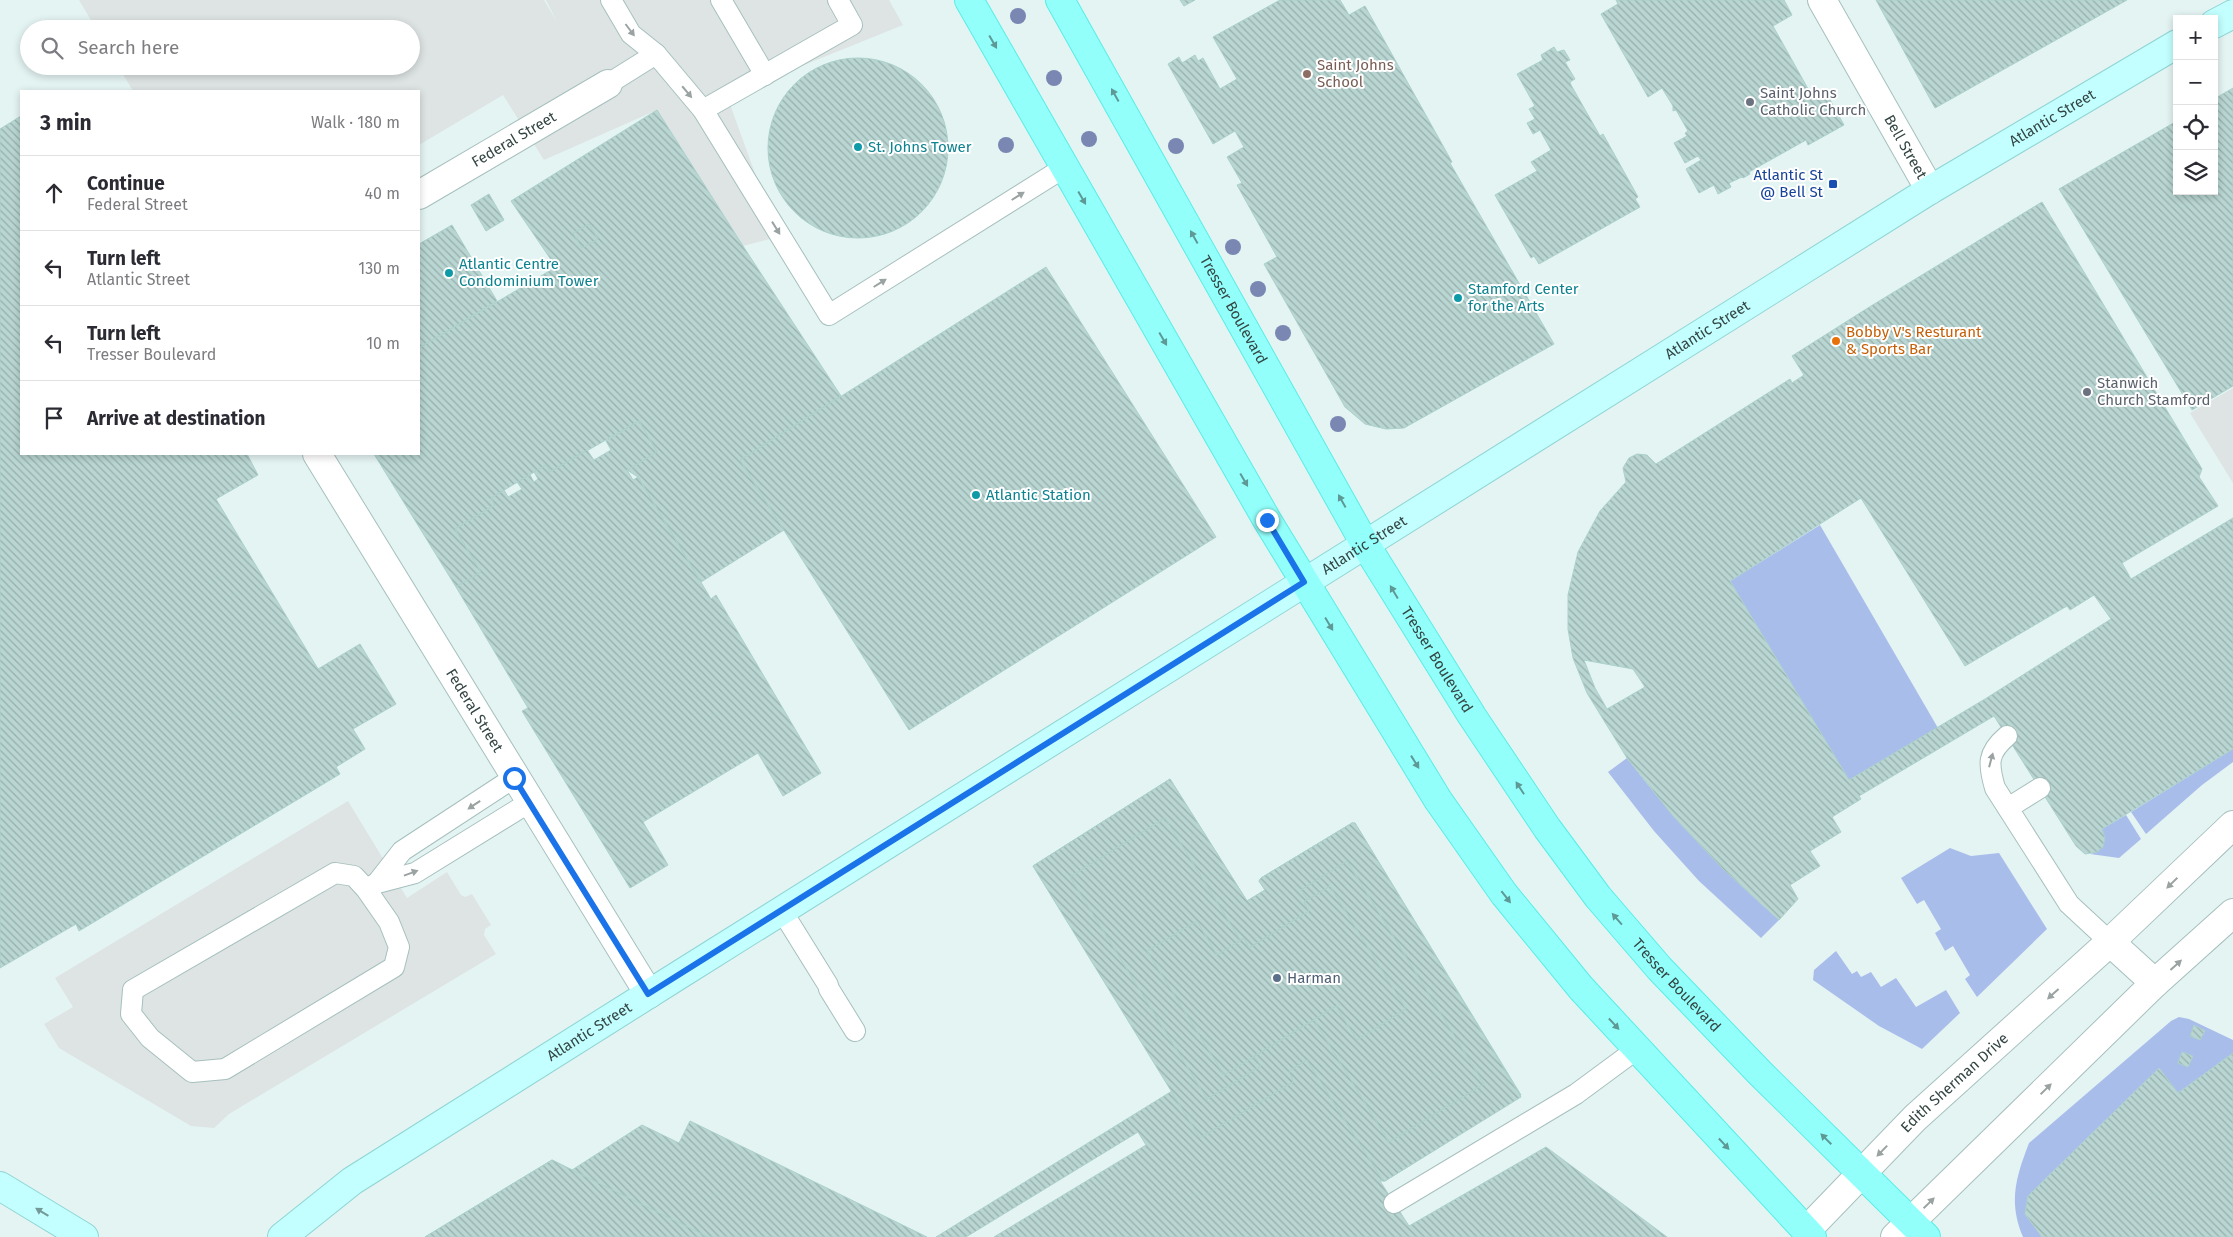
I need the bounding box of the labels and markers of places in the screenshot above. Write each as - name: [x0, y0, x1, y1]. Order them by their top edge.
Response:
- place label: Saint Johns School: [1317, 56, 1394, 91]
- marker: Saint Johns School: [1301, 68, 1313, 80]
- place label: Saint Johns Catholic Church: [1760, 84, 1866, 119]
- marker: Saint Johns Catholic Church: [1744, 96, 1756, 108]
- place label: St. Johns Tower: [868, 138, 972, 156]
- marker: St. Johns Tower: [852, 141, 864, 153]
- place label: Atlantic St @ Bell St: [1753, 166, 1824, 201]
- marker: Atlantic St @ Bell St: [1827, 178, 1839, 190]
- place label: Atlantic Centre Condominium Tower: [459, 255, 599, 290]
- marker: Atlantic Centre Condominium Tower: [443, 267, 455, 279]
- place label: Stamford Center for the Arts: [1468, 280, 1579, 315]
- marker: Stamford Center for the Arts: [1452, 292, 1464, 304]
- place label: Bobby V's Resturant & Sports Bar: [1846, 323, 1982, 358]
- marker: Bobby V's Resturant & Sports Bar: [1830, 335, 1842, 347]
- place label: Stanwich Church Stamford: [2097, 374, 2211, 409]
- marker: Stanwich Church Stamford: [2081, 386, 2093, 398]
- place label: Atlantic Station: [986, 486, 1091, 504]
- marker: Atlantic Station: [970, 489, 982, 501]
- place label: Harman: [1287, 969, 1341, 987]
- marker: Harman: [1271, 972, 1283, 984]

